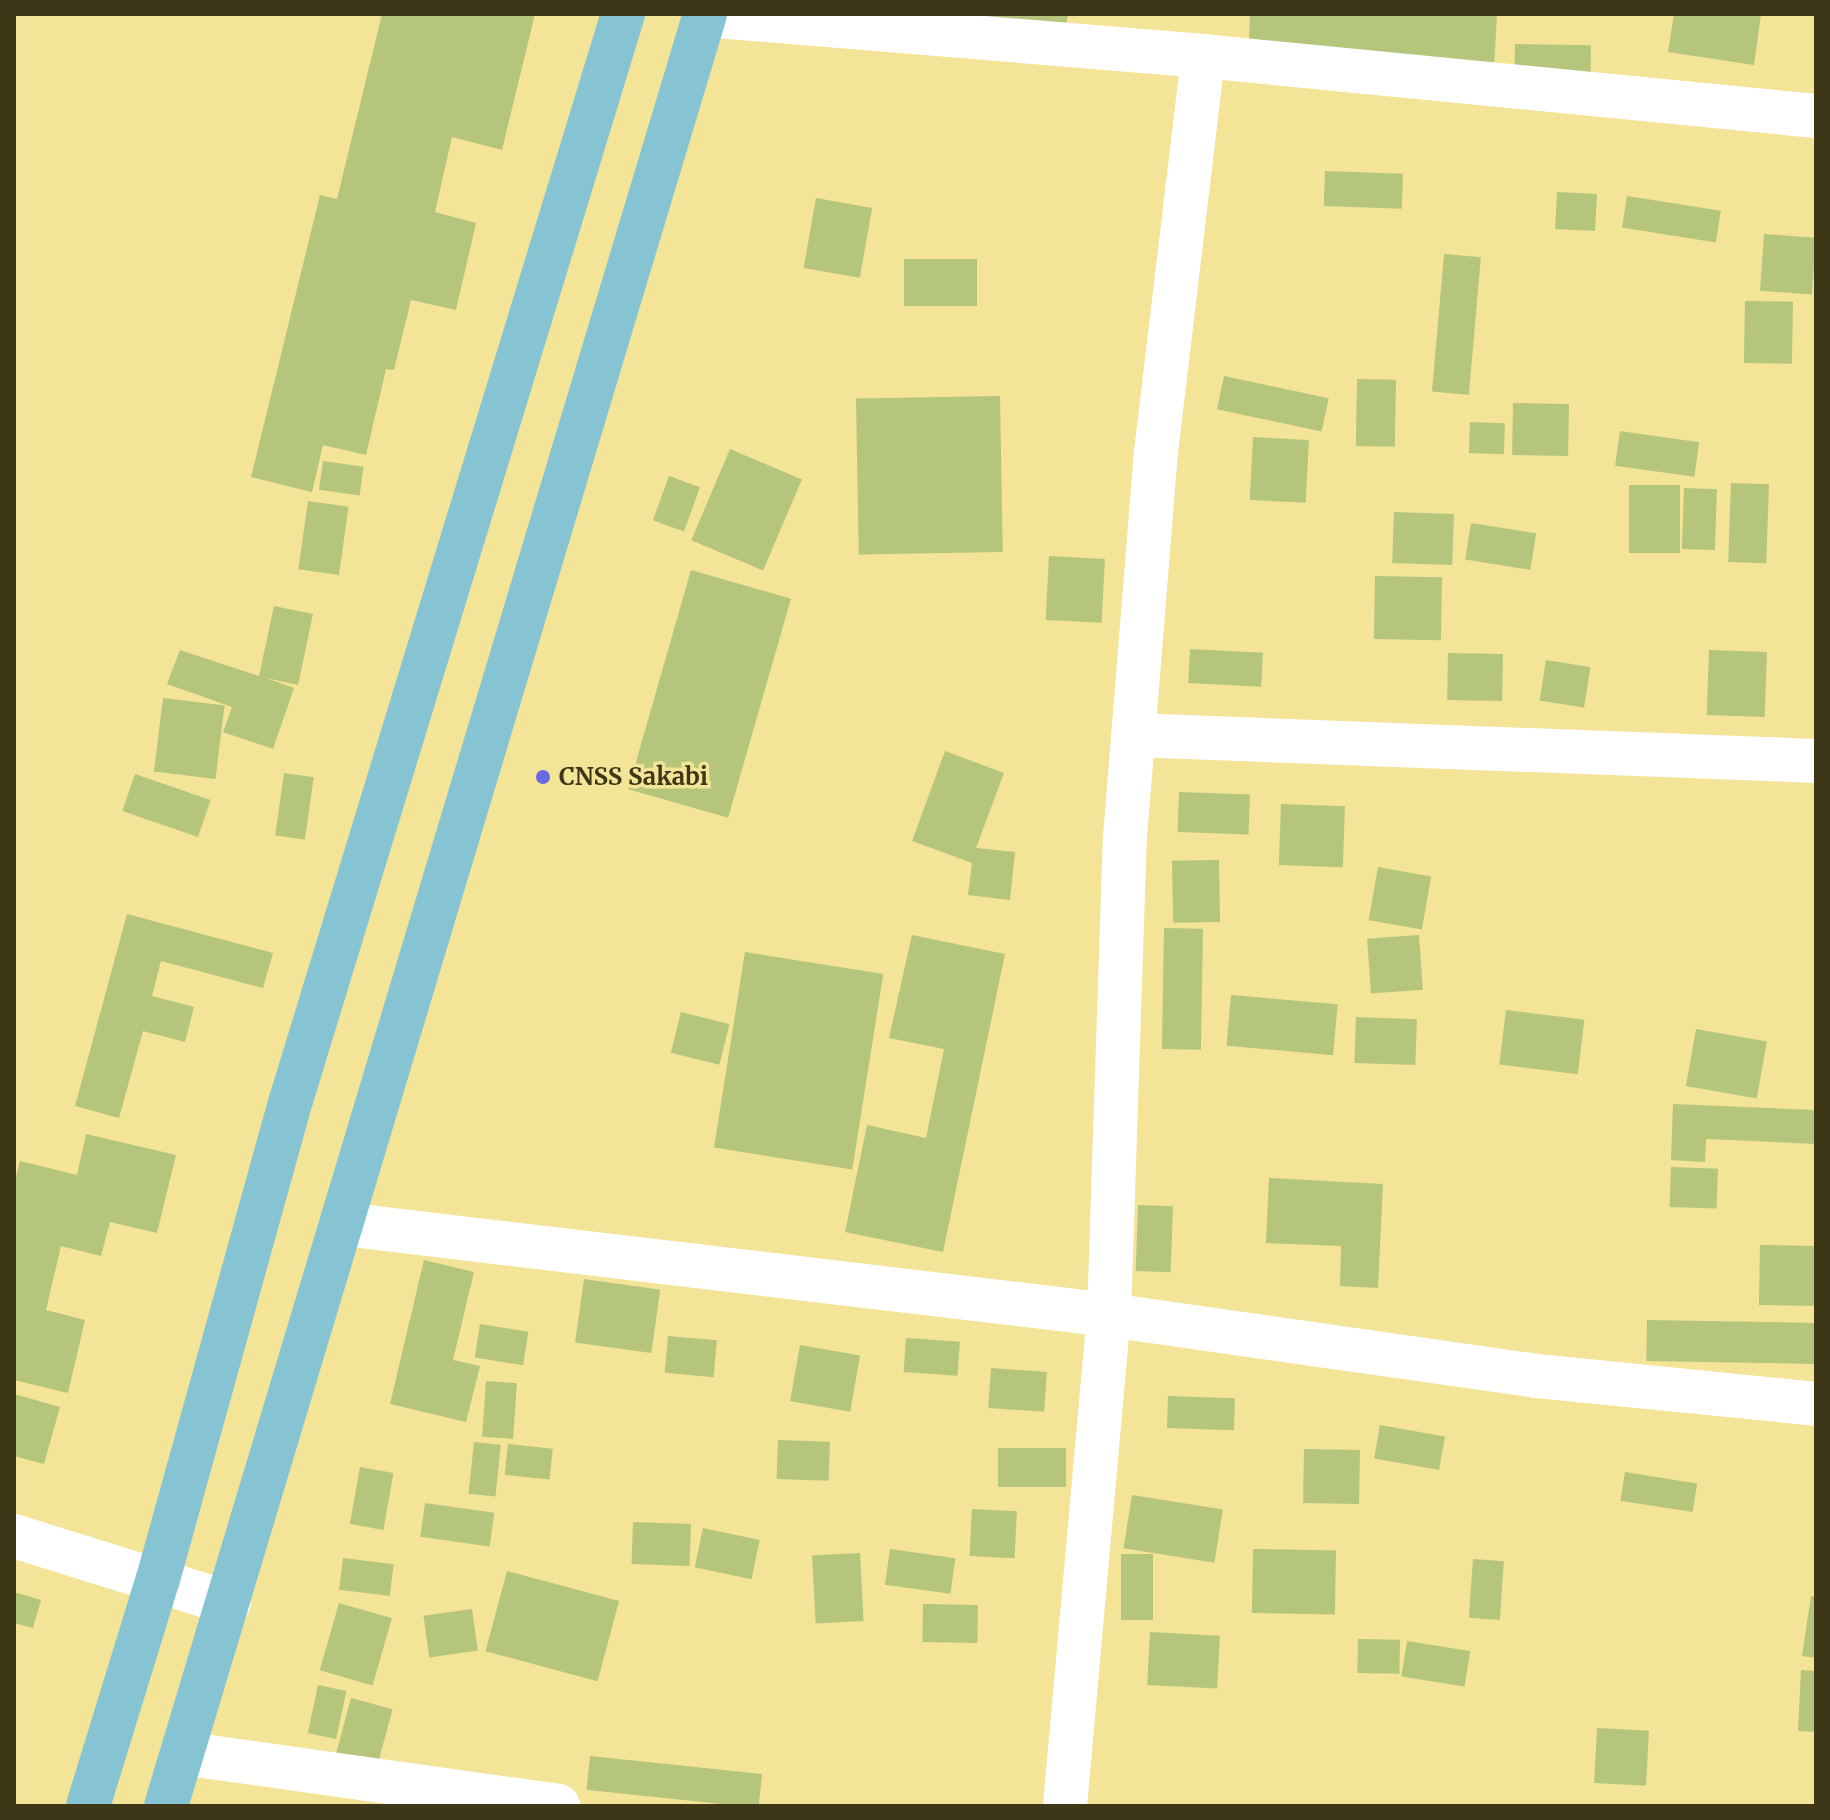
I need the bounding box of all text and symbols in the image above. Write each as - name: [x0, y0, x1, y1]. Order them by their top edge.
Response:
- place label: CNSS Sakabi: [559, 763, 708, 791]
- marker: CNSS Sakabi: [534, 768, 552, 786]

